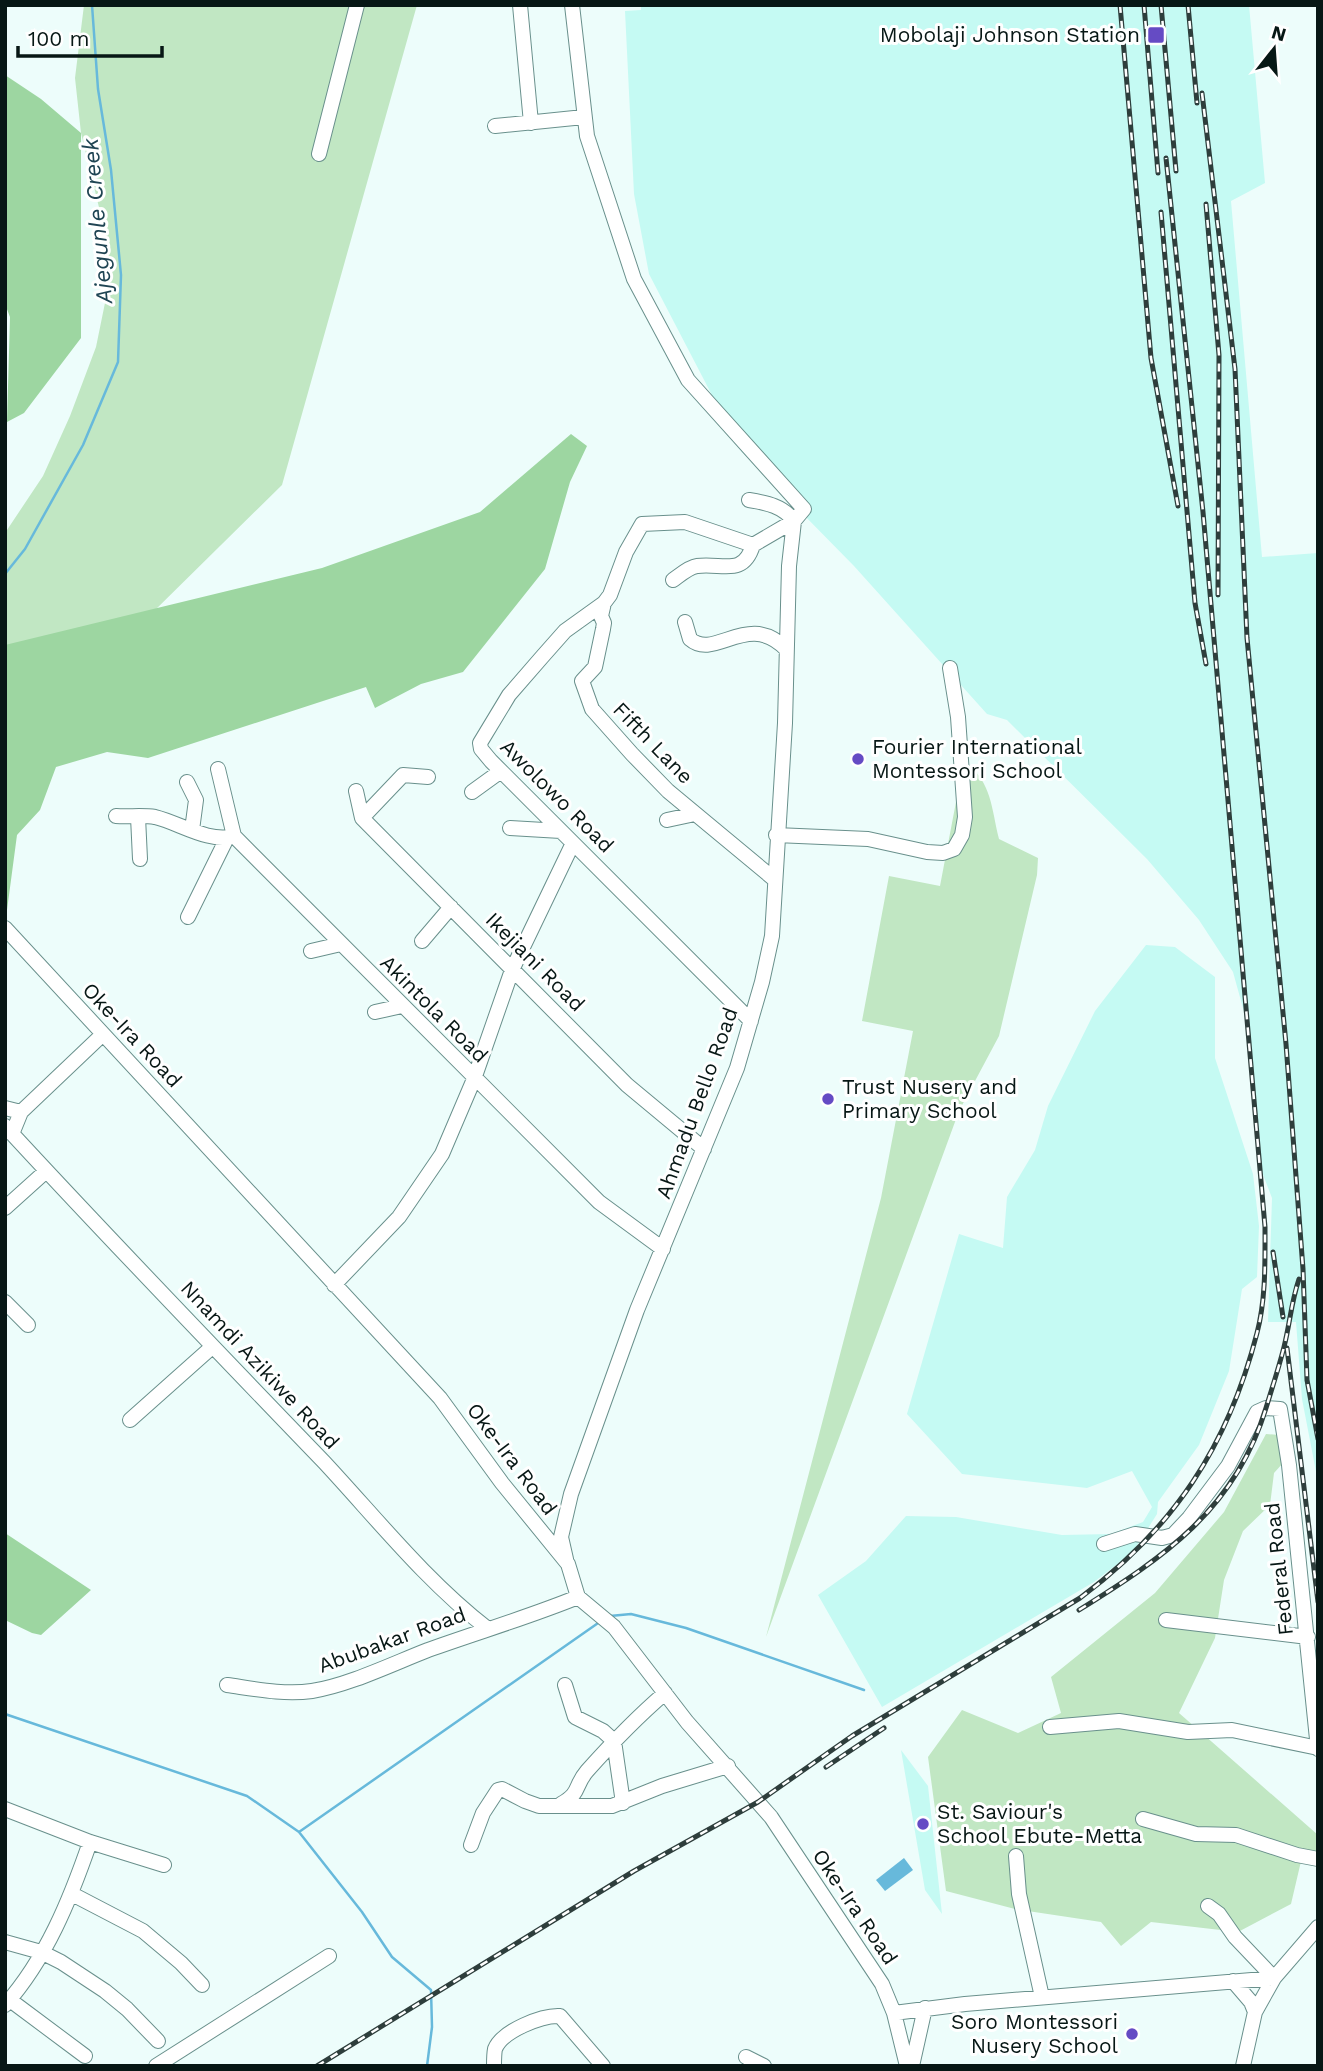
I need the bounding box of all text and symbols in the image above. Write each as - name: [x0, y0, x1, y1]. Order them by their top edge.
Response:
- scale bar: [18, 14, 161, 58]
- north arrow: [1239, 14, 1309, 84]
- text: N: [1269, 20, 1289, 46]
- place label: Mobolaji Johnson Station: [880, 22, 1140, 47]
- marker: Mobolaji Johnson Station: [1146, 25, 1166, 45]
- text: 100 m: [28, 26, 90, 51]
- water label: Ajegunle Creek: [77, 136, 118, 306]
- street label: Fifth Lane: [608, 697, 699, 789]
- street label: Awolowo Road: [495, 734, 619, 858]
- place label: Fourier International Montessori School: [872, 734, 1083, 783]
- marker: Fourier International Montessori School: [850, 751, 866, 767]
- street label: Ikejiani Road: [481, 907, 590, 1016]
- street label: Akintola Road: [375, 950, 493, 1068]
- street label: Oke-Ira Road: [77, 977, 187, 1092]
- street label: Ahmadu Bello Road: [650, 1004, 743, 1202]
- place label: Trust Nusery and Primary School: [842, 1074, 1017, 1123]
- marker: Trust Nusery and Primary School: [820, 1091, 836, 1107]
- street label: Nnamdi Azikiwe Road: [176, 1275, 345, 1454]
- street label: Oke-Ira Road: [462, 1398, 563, 1520]
- street label: Federal Road: [1259, 1501, 1298, 1637]
- street label: Abubakar Road: [315, 1601, 469, 1678]
- place label: St. Saviour's School Ebute-Metta: [937, 1799, 1142, 1848]
- marker: St. Saviour's School Ebute-Metta: [915, 1816, 931, 1832]
- street label: Oke-Ira Road: [808, 1844, 903, 1969]
- place label: Soro Montessori Nusery School: [951, 2009, 1119, 2058]
- marker: Soro Montessori Nusery School: [1124, 2026, 1140, 2042]

